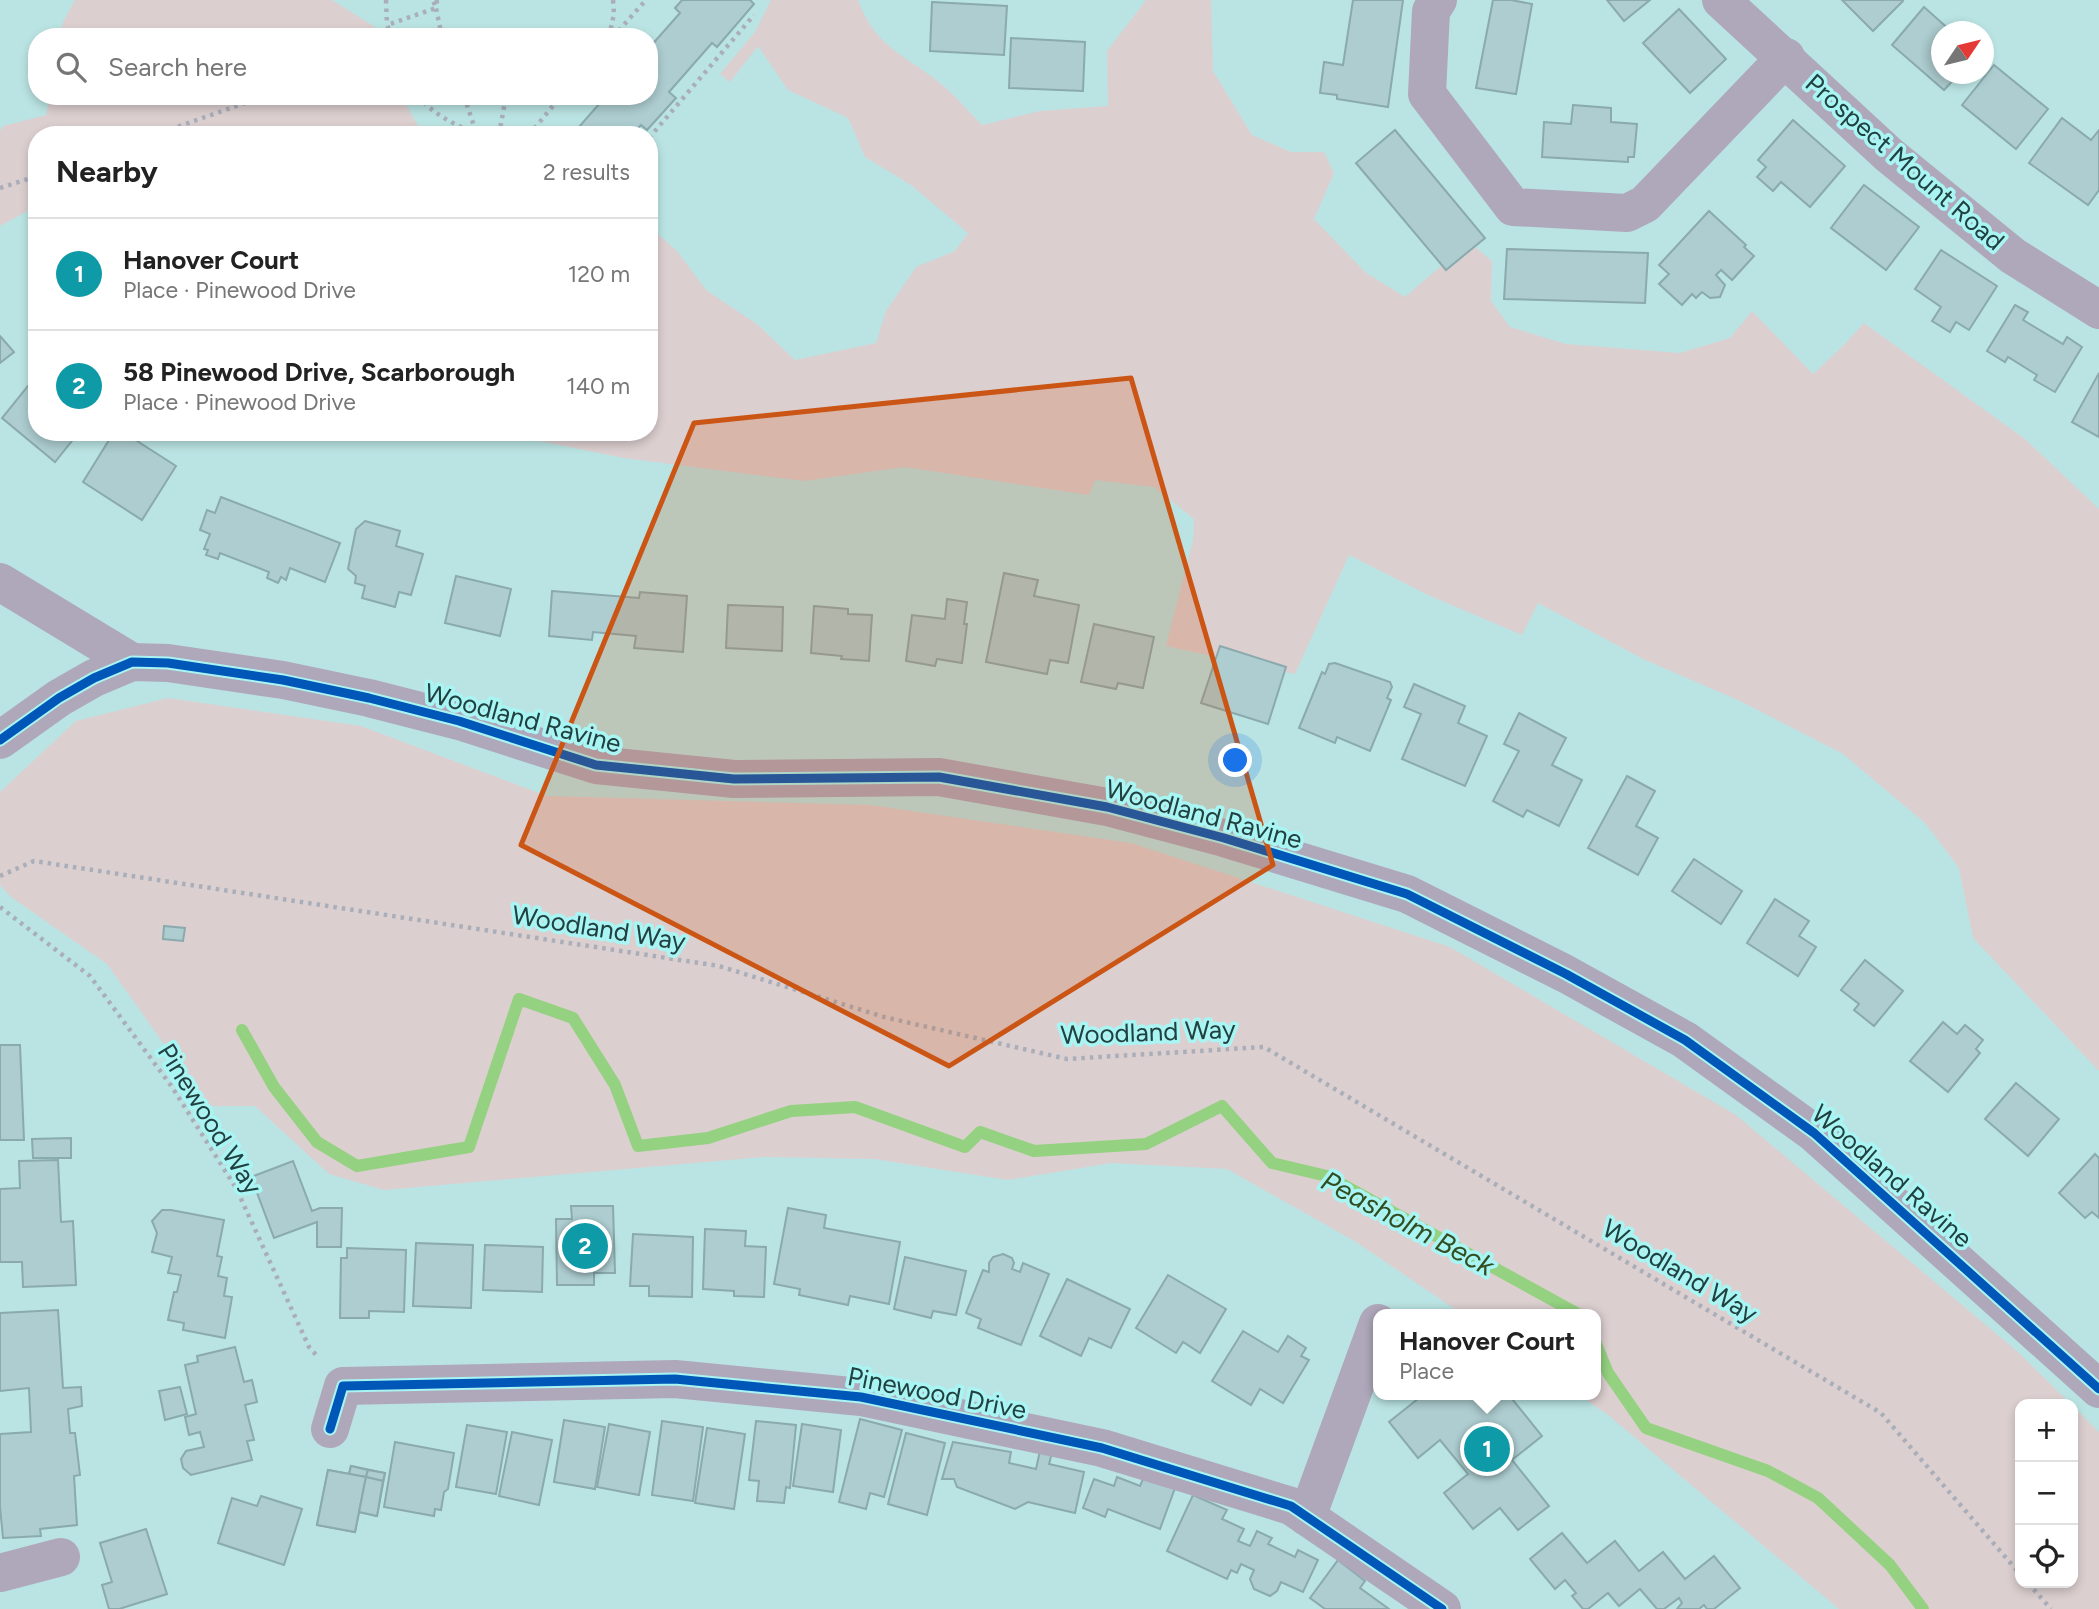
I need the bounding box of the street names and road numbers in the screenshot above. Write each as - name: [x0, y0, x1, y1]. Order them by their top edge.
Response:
- street label: Prospect Mount Road: [1799, 67, 2011, 257]
- street label: Woodland Ravine: [421, 676, 625, 760]
- street label: Woodland Ravine: [1102, 772, 1306, 856]
- street label: Woodland Way: [510, 899, 688, 958]
- street label: Woodland Way: [1060, 1013, 1236, 1051]
- street label: Pinewood Way: [151, 1038, 269, 1201]
- street label: Woodland Ravine: [1805, 1098, 1979, 1254]
- street label: Woodland Way: [1597, 1212, 1764, 1330]
- street label: Pinewood Drive: [845, 1360, 1029, 1426]

